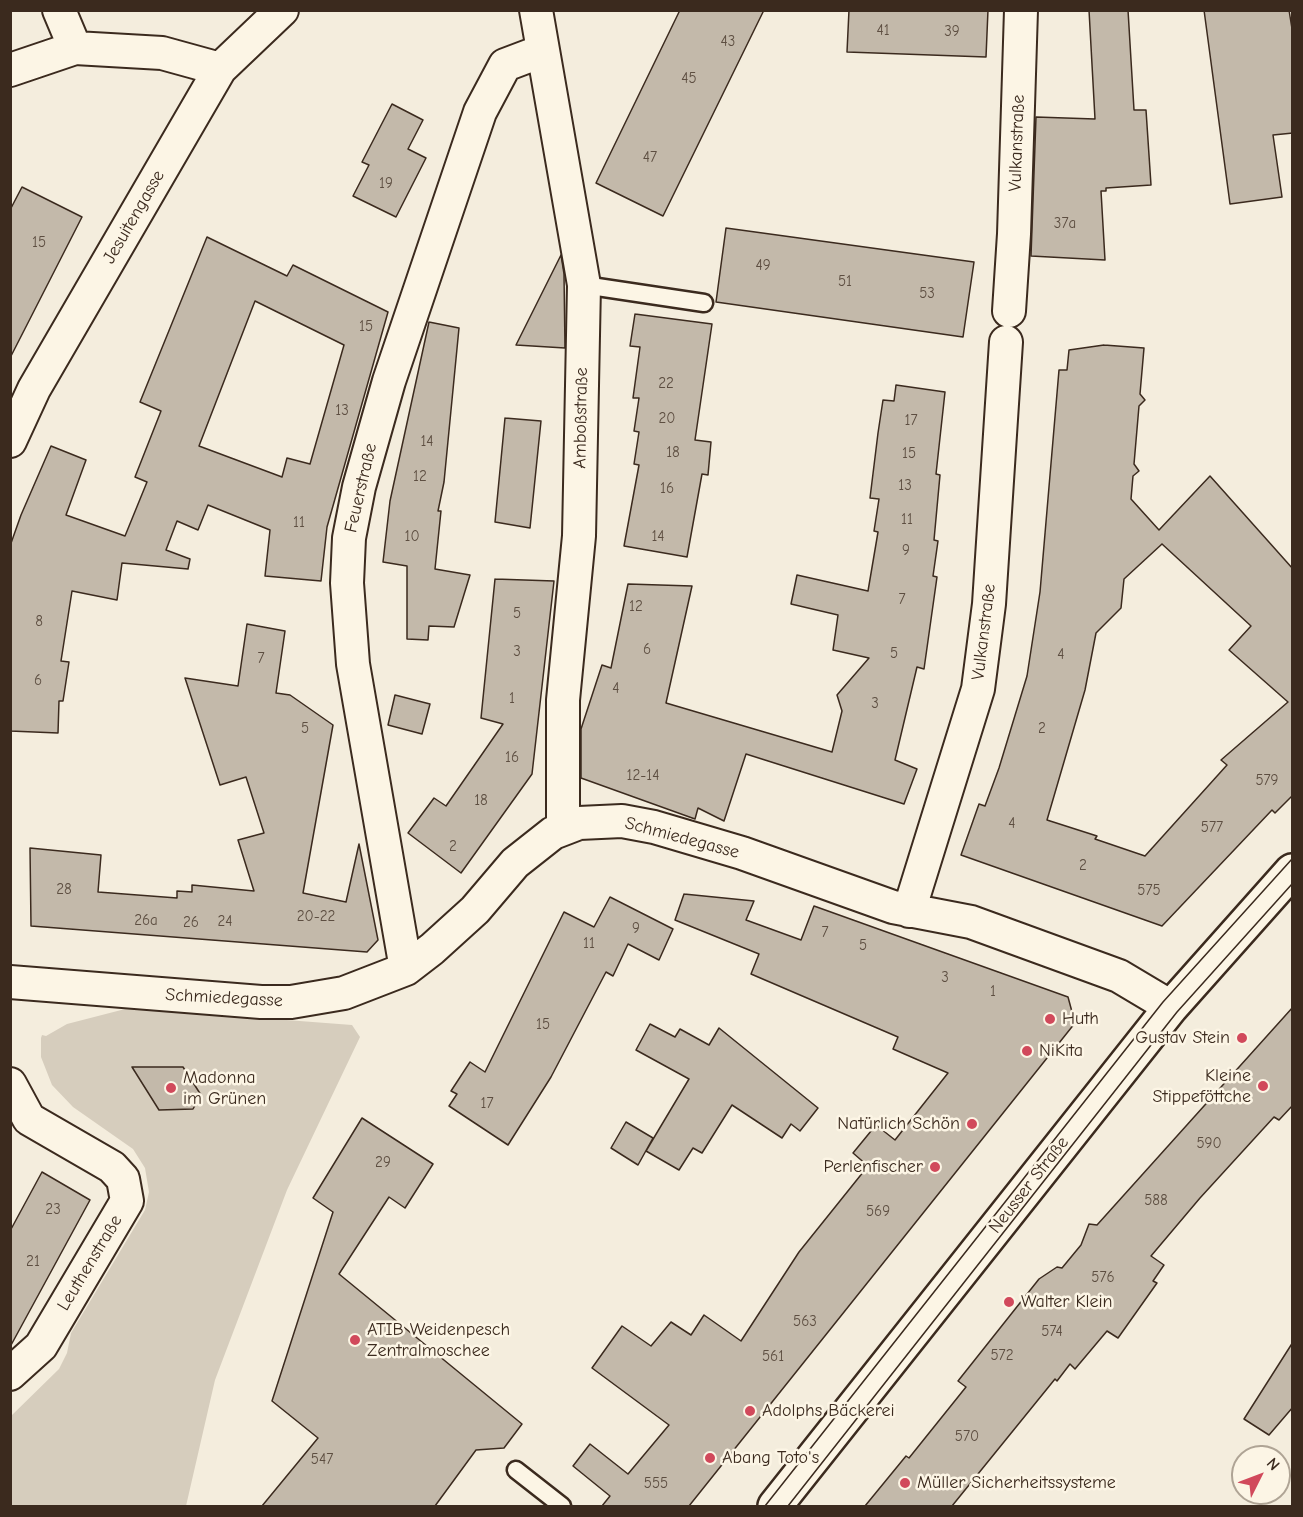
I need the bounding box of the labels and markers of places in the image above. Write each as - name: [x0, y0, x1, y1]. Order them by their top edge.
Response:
- place label: Huth: [1062, 1008, 1099, 1030]
- marker: Huth: [1043, 1012, 1057, 1026]
- place label: Gustav Stein: [1135, 1027, 1230, 1049]
- marker: Gustav Stein: [1235, 1031, 1249, 1045]
- place label: NiKita: [1039, 1040, 1083, 1062]
- marker: NiKita: [1020, 1044, 1034, 1058]
- place label: Kleine Stippeföttche: [1153, 1065, 1251, 1108]
- place label: Madonna im Grünen: [183, 1067, 266, 1110]
- marker: Kleine Stippeföttche: [1256, 1079, 1270, 1093]
- marker: Madonna im Grünen: [164, 1081, 178, 1095]
- place label: Natürlich Schön: [837, 1113, 960, 1135]
- marker: Natürlich Schön: [965, 1117, 979, 1131]
- place label: Perlenfischer: [824, 1156, 923, 1178]
- marker: Perlenfischer: [928, 1160, 942, 1174]
- place label: Walter Klein: [1021, 1291, 1112, 1313]
- marker: Walter Klein: [1002, 1295, 1016, 1309]
- place label: ATIB Weidenpesch Zentralmoschee: [367, 1319, 510, 1362]
- marker: ATIB Weidenpesch Zentralmoschee: [348, 1333, 362, 1347]
- place label: Adolphs Bäckerei: [762, 1400, 895, 1422]
- marker: Adolphs Bäckerei: [743, 1404, 757, 1418]
- place label: Abang Toto's: [722, 1447, 819, 1469]
- marker: Abang Toto's: [703, 1451, 717, 1465]
- place label: Müller Sicherheitssysteme: [917, 1472, 1116, 1494]
- marker: Müller Sicherheitssysteme: [898, 1476, 912, 1490]

